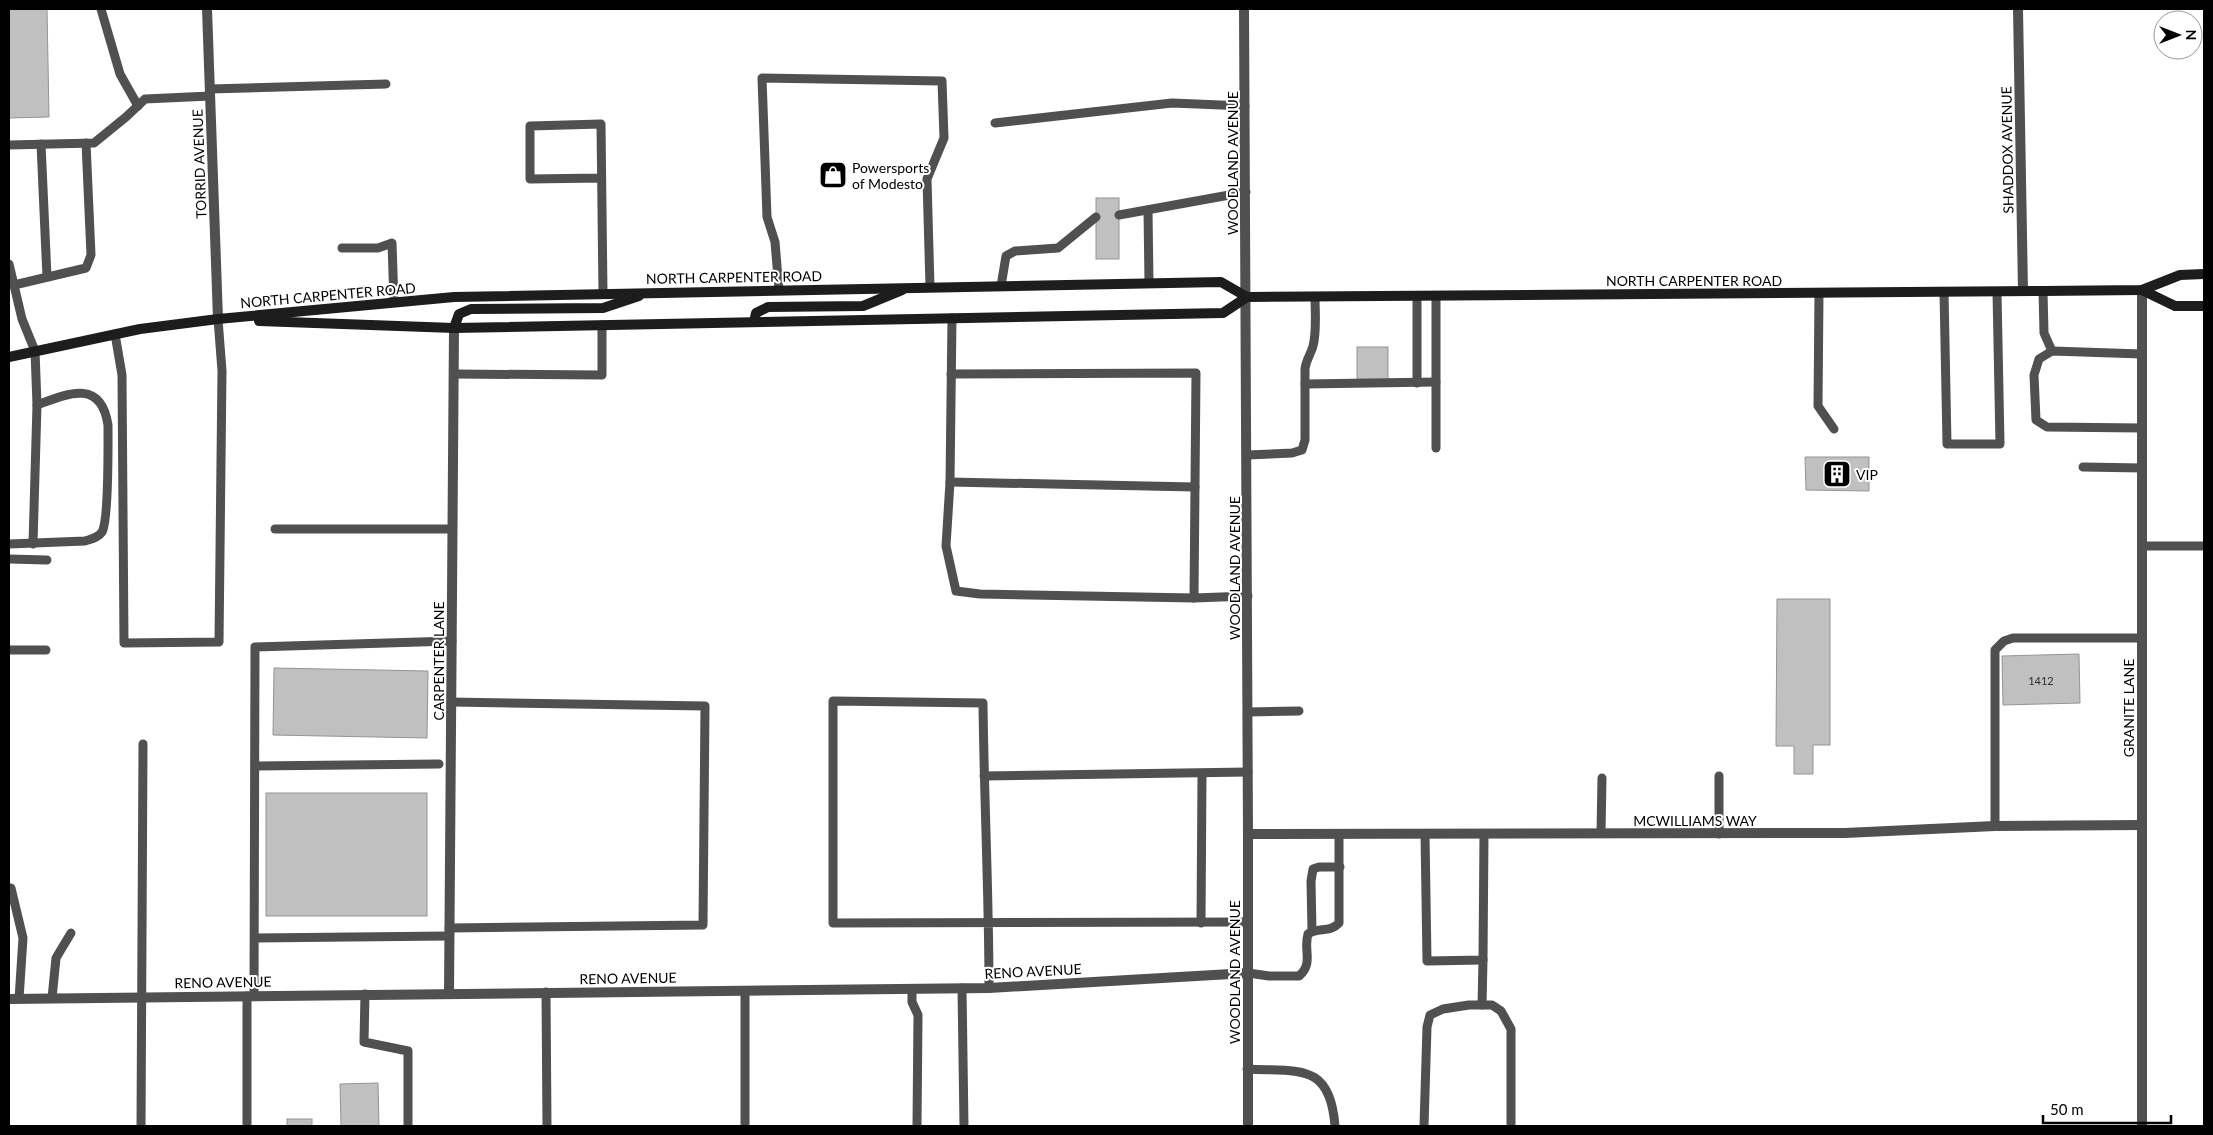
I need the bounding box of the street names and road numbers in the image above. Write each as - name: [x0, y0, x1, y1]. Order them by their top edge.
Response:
- street label: SHADDOX AVENUE: [1997, 86, 2017, 214]
- street label: WOODLAND AVENUE: [1224, 91, 1241, 235]
- street label: TORRID AVENUE: [189, 109, 209, 219]
- street label: NORTH CARPENTER ROAD: [646, 267, 822, 287]
- street label: NORTH CARPENTER ROAD: [1606, 272, 1782, 289]
- street label: NORTH CARPENTER ROAD: [240, 279, 416, 311]
- street label: WOODLAND AVENUE: [1226, 496, 1243, 640]
- street label: CARPENTER LANE: [430, 602, 447, 720]
- street label: GRANITE LANE: [2120, 659, 2137, 757]
- street label: MCWILLIAMS WAY: [1633, 812, 1757, 829]
- street label: WOODLAND AVENUE: [1226, 900, 1243, 1044]
- street label: RENO AVENUE: [984, 960, 1082, 982]
- street label: RENO AVENUE: [579, 969, 677, 987]
- street label: RENO AVENUE: [174, 973, 272, 991]

